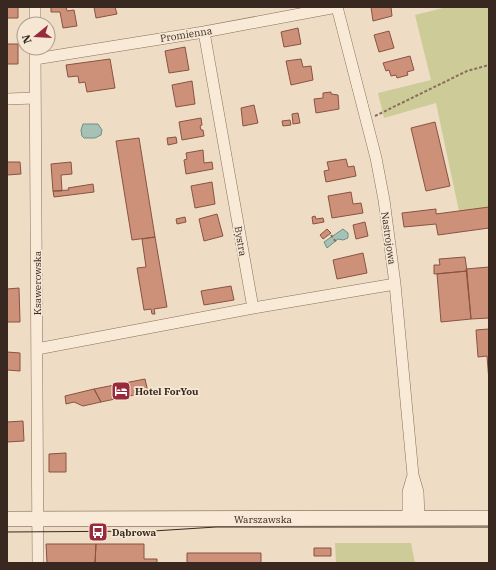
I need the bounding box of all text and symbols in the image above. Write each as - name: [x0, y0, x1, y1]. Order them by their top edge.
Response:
- north arrow: [16, 16, 56, 56]
- street label: Promienna: [159, 24, 214, 45]
- text: N: [18, 33, 34, 45]
- street label: Nastrojowa: [378, 211, 399, 266]
- street label: Bystra: [231, 225, 250, 258]
- street label: Ksawerowska: [31, 250, 44, 315]
- hotel icon: Hotel ForYou: [110, 380, 132, 402]
- place label: Hotel ForYou: [135, 385, 199, 398]
- street label: Warszawska: [234, 513, 293, 526]
- bus stop icon: Dąbrowa: [87, 521, 109, 543]
- place label: Dąbrowa: [112, 526, 157, 539]

